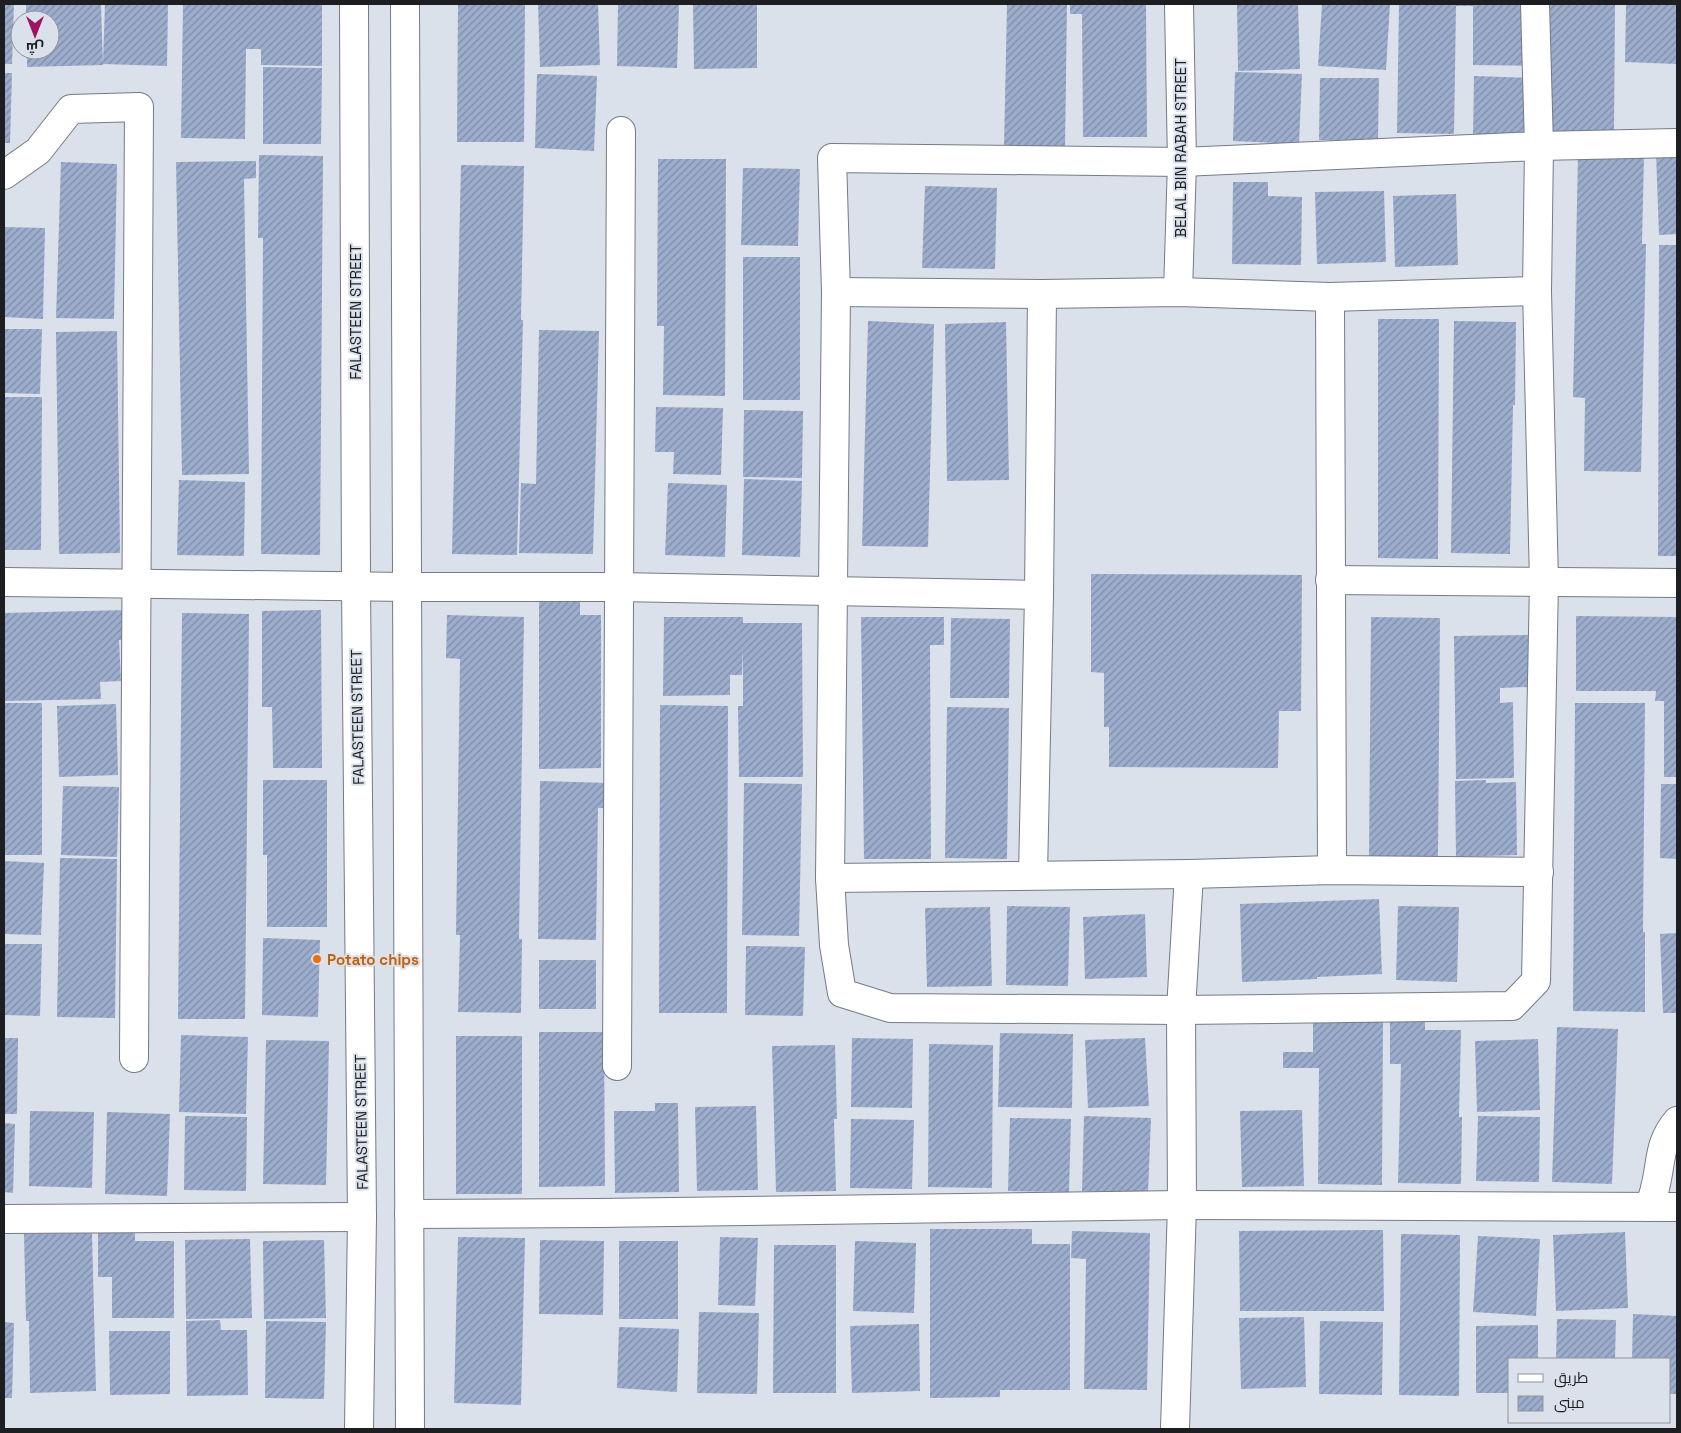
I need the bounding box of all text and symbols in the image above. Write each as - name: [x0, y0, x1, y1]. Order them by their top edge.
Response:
- north arrow: [10, 10, 60, 60]
- text: ش: [26, 39, 44, 57]
- street label: BELAL BIN RABAH STREET: [1171, 58, 1190, 238]
- street label: FALASTEEN STREET: [346, 244, 365, 380]
- street label: FALASTEEN STREET: [346, 649, 368, 785]
- place label: Potato chips: [327, 950, 419, 969]
- marker: Potato chips: [311, 953, 323, 965]
- street label: FALASTEEN STREET: [350, 1054, 372, 1190]
- legend: [1508, 1358, 1671, 1423]
- text: طريق: [1554, 1368, 1588, 1388]
- text: مبنى: [1554, 1393, 1585, 1413]

